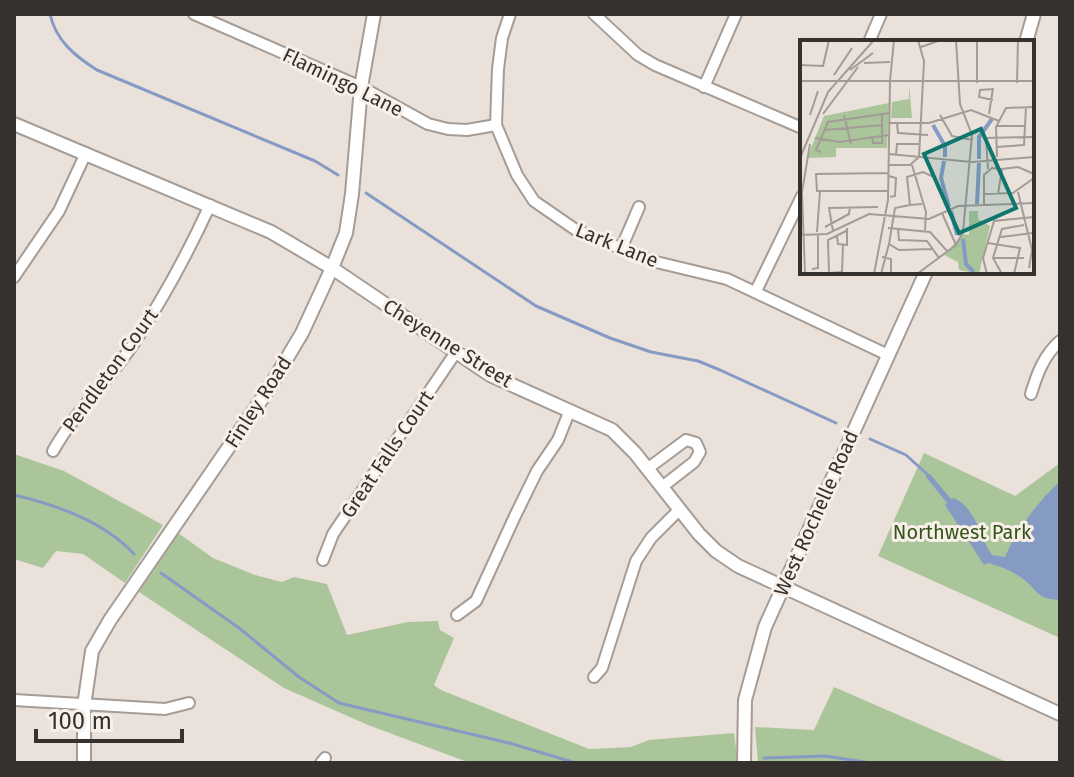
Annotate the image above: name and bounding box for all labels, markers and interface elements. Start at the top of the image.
inset map [800,40,1034,274]
street label: Flamingo Lane [279,42,407,122]
street label: Lark Lane [572,218,662,272]
street label: Cheyenne Street [379,294,518,393]
street label: Pendleton Court [57,303,163,436]
street label: Finley Road [220,352,296,452]
street label: Great Falls Court [336,385,439,522]
street label: West Rochelle Road [769,426,863,600]
park label: Northwest Park [893,520,1032,544]
scale bar [36,693,182,743]
text: 100 m [48,707,112,735]

